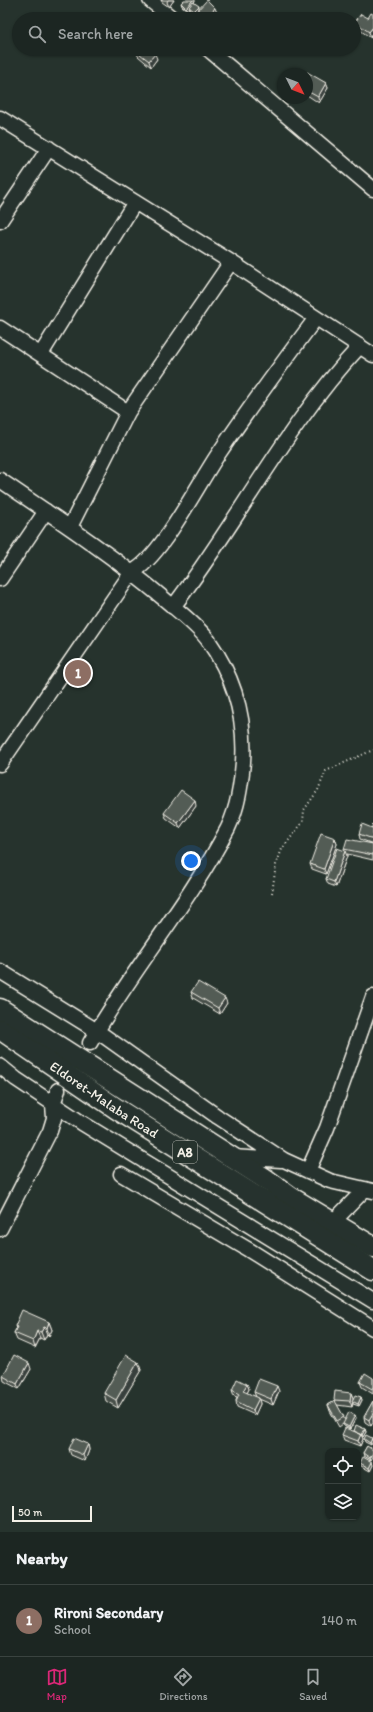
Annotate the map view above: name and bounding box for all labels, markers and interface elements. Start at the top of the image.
search box [12,12,361,56]
icon: search [26,23,48,45]
text: Search here [58,25,133,43]
north arrow [277,68,313,104]
pin: 1 [65,658,91,688]
your location [181,851,201,871]
street label: Eldoret-Malaba Road [47,1057,162,1142]
road number: A8 [173,1141,197,1163]
map controls [325,1448,361,1520]
button: locate [325,1448,361,1484]
button: layers [325,1484,361,1520]
scale bar [12,1504,92,1523]
text: 50 m [18,1506,42,1519]
text: Nearby [16,1548,68,1568]
text: Rironi Secondary [54,1604,163,1622]
text: 1 [26,1613,32,1628]
text: 140 m [321,1613,357,1628]
text: School [54,1622,91,1637]
tab: Map [46,1666,68,1703]
tab: Directions [159,1666,208,1703]
tab: Saved [299,1666,327,1703]

